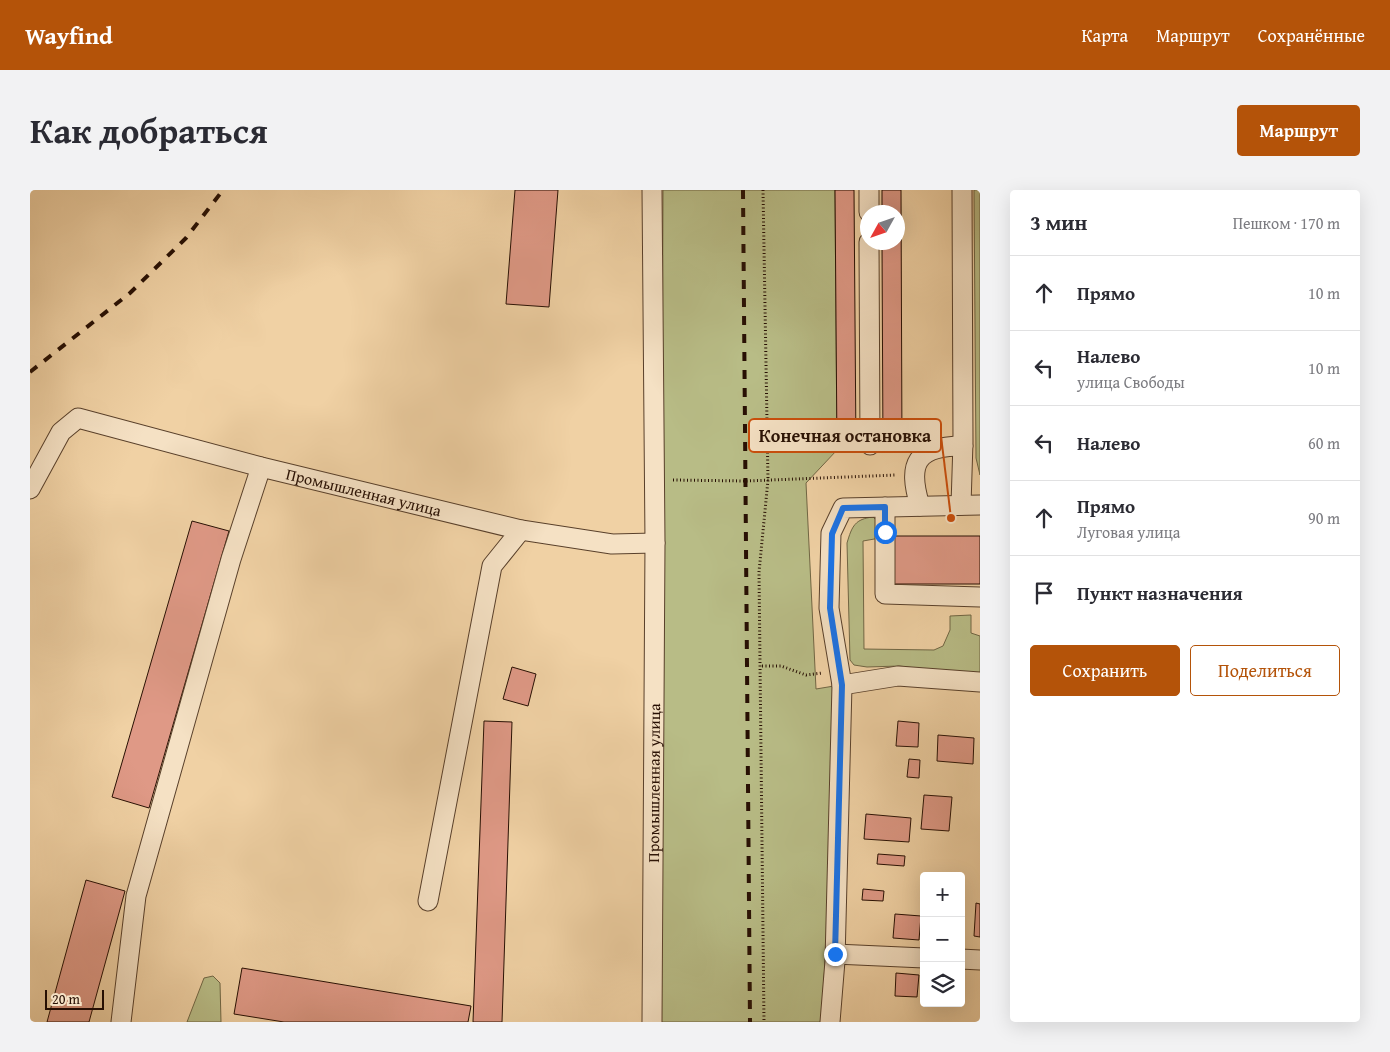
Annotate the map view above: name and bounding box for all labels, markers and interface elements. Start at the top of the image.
text: Wayfind [25,18,113,53]
text: Карта [1082,22,1128,49]
text: Маршрут [1156,22,1230,49]
text: Сохранённые [1258,22,1365,49]
text: Как добраться [30,105,268,156]
button: Маршрут [1237,105,1360,156]
north arrow [860,205,905,250]
text: 3 мин [1030,207,1087,238]
text: Пешком · 170 m [1233,211,1340,235]
icon: ahead [1030,279,1058,307]
text: Прямо [1077,279,1135,307]
text: 10 m [1308,281,1340,305]
text: Налево [1077,342,1140,370]
icon: left [1030,354,1058,382]
text: 10 m [1308,356,1340,380]
text: улица Свободы [1077,370,1185,394]
callout: Конечная остановка [749,419,941,452]
text: Конечная остановка [759,422,932,449]
icon: left [1030,429,1058,457]
text: Налево [1077,429,1140,457]
text: 60 m [1308,431,1340,455]
street label: Промышленная улица [283,461,444,522]
text: Прямо [1077,492,1135,520]
icon: ahead [1030,504,1058,532]
text: 90 m [1308,506,1340,530]
text: Луговая улица [1077,520,1180,544]
route start [874,521,897,544]
icon: arrive [1030,579,1058,607]
text: Пункт назначения [1077,579,1243,607]
button: Сохранить [1030,645,1180,696]
button: Поделиться [1190,645,1340,696]
street label: Промышленная улица [641,703,666,863]
map controls [920,872,965,1007]
button: + [920,872,965,917]
button: − [920,917,965,962]
route end [824,943,847,966]
button: layers [920,962,965,1007]
scale bar [45,987,104,1010]
text: 20 m [52,989,80,1009]

